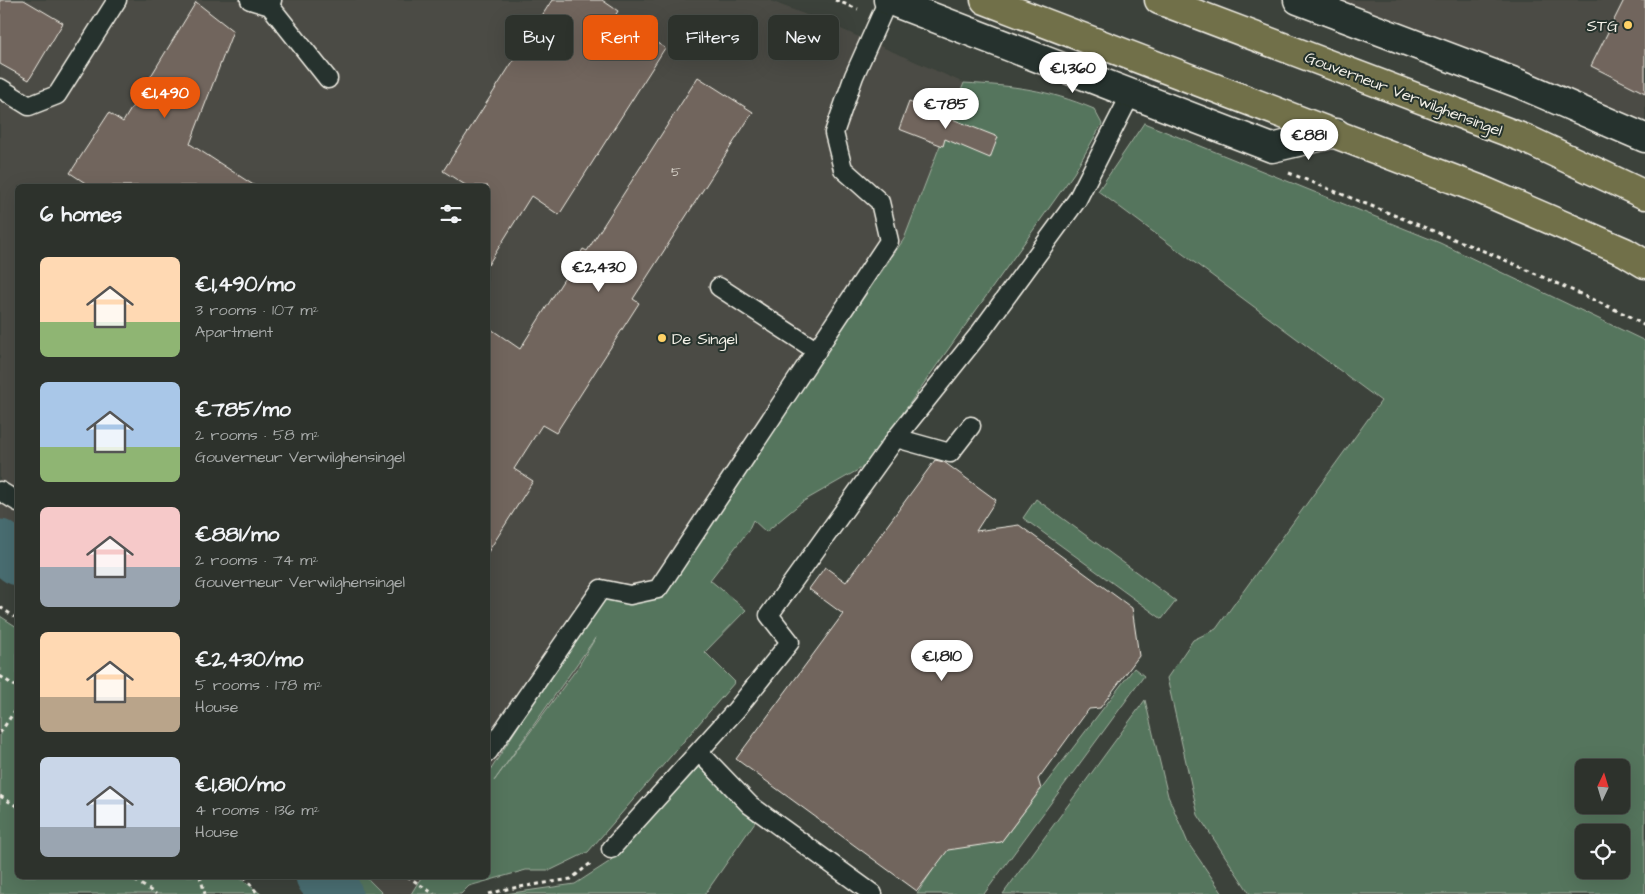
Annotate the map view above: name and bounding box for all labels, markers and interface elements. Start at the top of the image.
chip: Buy [505,15,573,60]
chip: Rent [583,15,658,60]
chip: Filters [668,15,758,60]
chip: New [768,15,839,60]
place label: STG [1587,15,1618,37]
marker: STG [1622,19,1634,31]
street label: Gouverneur Verwilghensingel [1301,46,1506,143]
pin: €1,360 [1032,52,1114,94]
text: €1,360 [1050,57,1096,79]
pin: €1,490 [124,76,206,119]
text: €1,490 [141,82,189,104]
pin: €785 [916,88,976,130]
text: €785 [924,93,968,115]
pin: €881 [1279,119,1339,161]
text: €881 [1291,124,1327,146]
house number: 5 [671,162,681,182]
text: 6 homes [40,200,122,229]
icon: filters [437,200,465,228]
pin: €2,430 [558,250,640,293]
text: €2,430 [572,256,626,278]
text: €1,490/mo [195,270,295,299]
icon: home [80,277,140,337]
text: 3 rooms · 107 m² [195,299,319,321]
text: Apartment [195,321,273,343]
place label: De Singel [672,328,738,351]
marker: De Singel [656,332,668,344]
text: €785/mo [195,395,291,424]
icon: home [80,402,140,462]
text: 2 rooms · 58 m² [195,424,320,446]
text: Gouverneur Verwilghensingel [195,446,405,468]
text: €881/mo [195,520,279,549]
icon: home [80,527,140,587]
text: 2 rooms · 74 m² [195,549,319,571]
text: Gouverneur Verwilghensingel [195,571,405,593]
pin: €1,810 [901,640,983,682]
text: €2,430/mo [195,645,303,674]
text: €1,810 [922,645,962,667]
icon: home [80,652,140,712]
text: 5 rooms · 178 m² [195,674,322,696]
text: House [195,696,239,718]
north arrow [1575,759,1630,814]
map controls [1575,759,1630,879]
text: €1,810/mo [195,770,285,799]
icon: home [80,777,140,837]
text: 4 rooms · 136 m² [195,799,320,821]
text: House [195,821,239,843]
button: locate [1575,824,1630,879]

